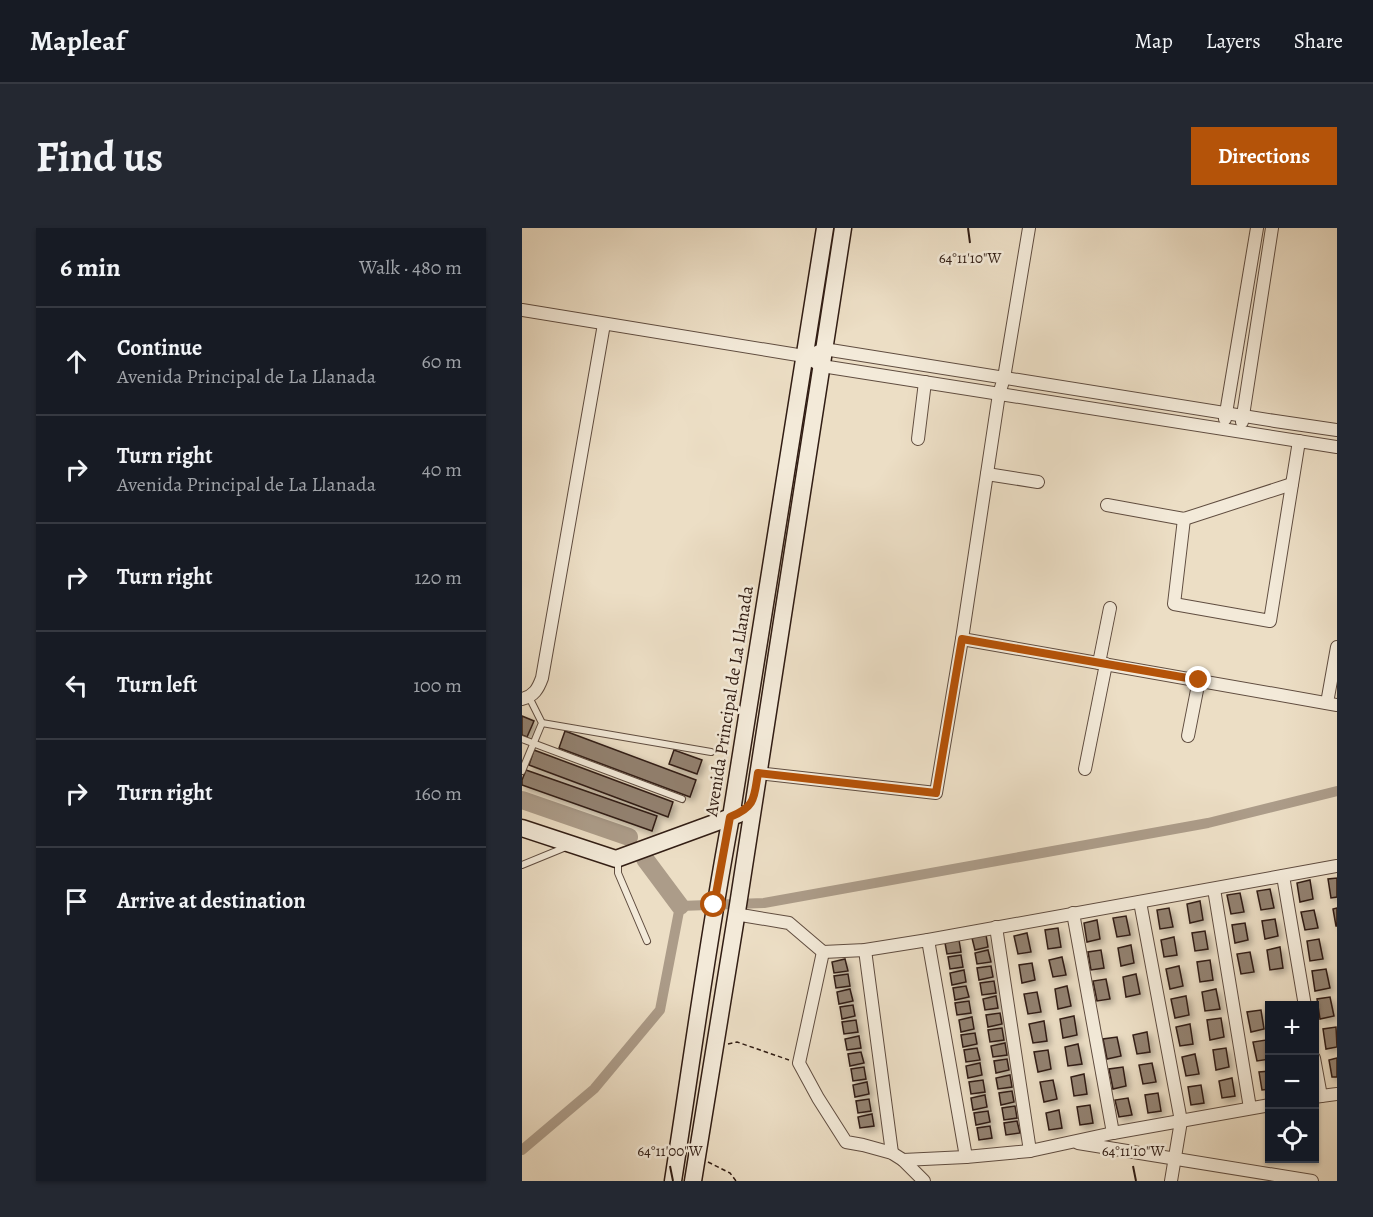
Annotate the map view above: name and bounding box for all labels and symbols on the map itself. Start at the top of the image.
text: 64°11'10"W [939,248,1001,268]
street label: Avenida Principal de La Llanada [699,583,759,819]
route end [1185,666,1211,692]
route start [700,891,726,917]
text: 64°11'00"W [637,1141,703,1161]
text: 64°11'10"W [1102,1141,1164,1161]

